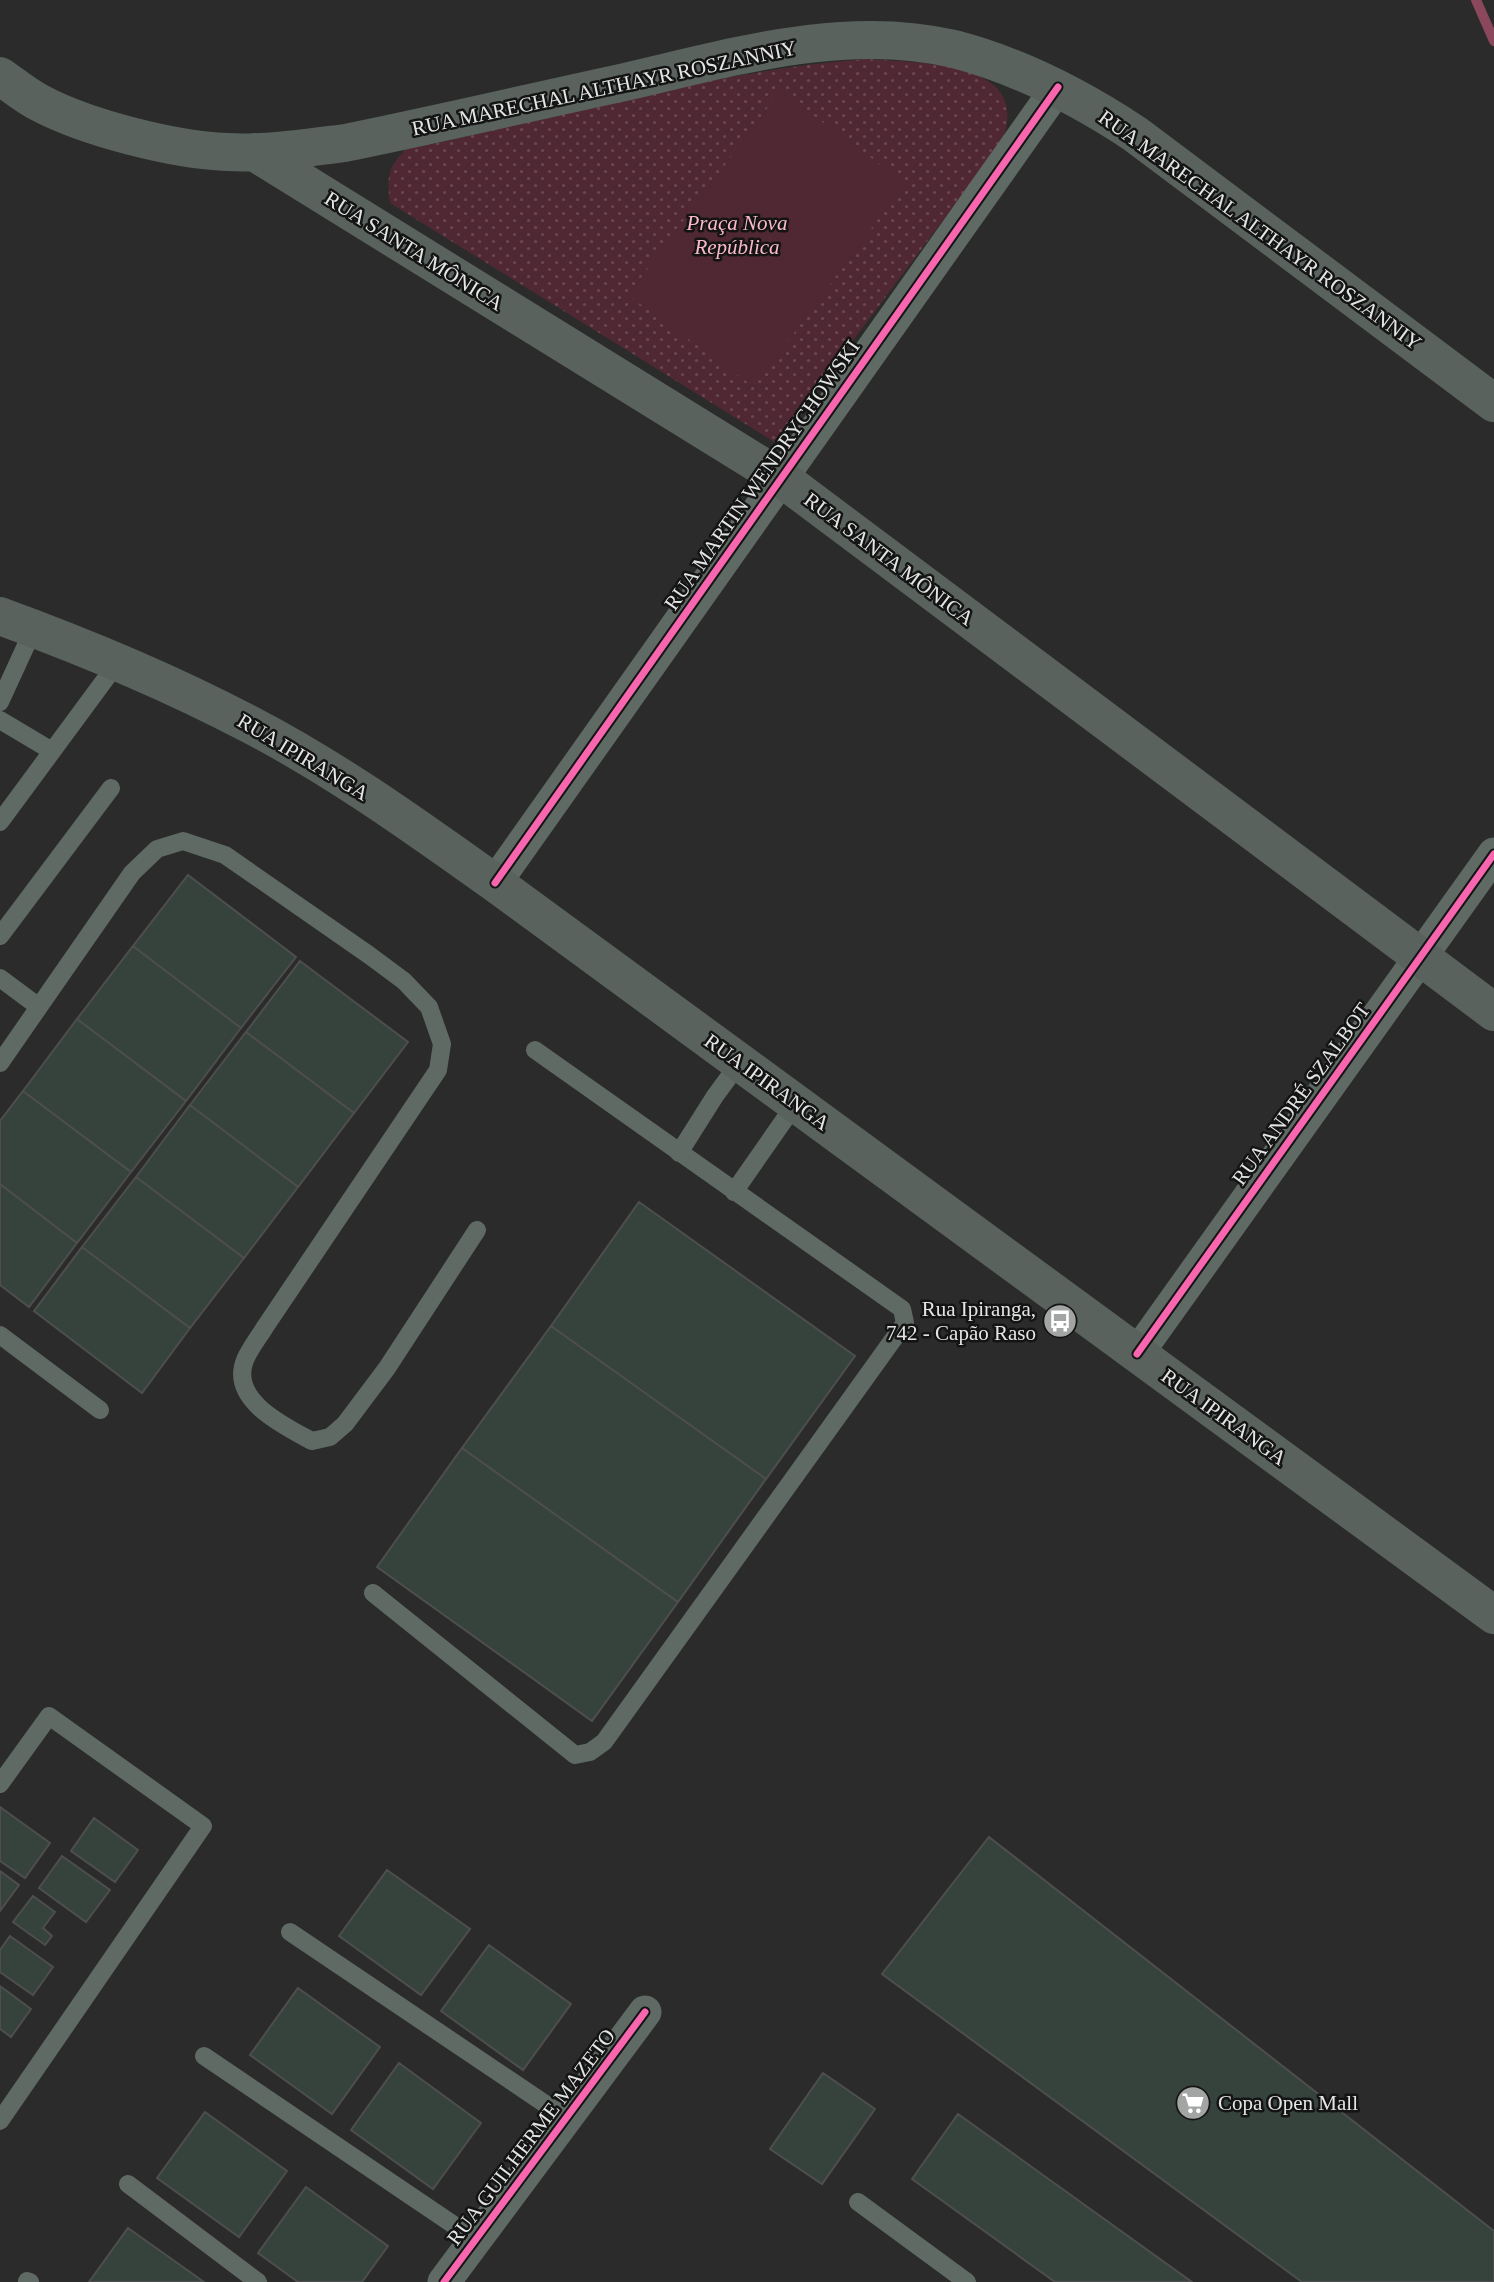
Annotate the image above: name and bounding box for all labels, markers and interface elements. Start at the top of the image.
street label: RUA MARECHAL ALTHAYR ROSZANNIY [409,35,799,141]
street label: RUA MARECHAL ALTHAYR ROSZANNIY [1094,105,1426,355]
street label: RUA SANTA MÔNICA [320,186,508,316]
park label: Praça Nova República [686,211,787,259]
street label: RUA MARTIN WENDRYCHOWSKI [659,335,865,615]
street label: RUA SANTA MÔNICA [800,487,979,631]
street label: RUA IPIRANGA [233,708,374,806]
street label: RUA ANDRÉ SZALBOT [1227,998,1375,1190]
street label: RUA IPIRANGA [700,1029,835,1136]
place label: Rua Ipiranga, 742 - Capão Raso [886,1297,1036,1345]
bus stop icon: Rua Ipiranga, 742 - Capão Raso [1041,1302,1079,1340]
street label: RUA IPIRANGA [1157,1364,1292,1471]
street label: RUA GUILHERME MAZETO [442,2024,620,2250]
supermarket icon: Copa Open Mall [1174,2084,1212,2122]
place label: Copa Open Mall [1218,2091,1358,2115]

